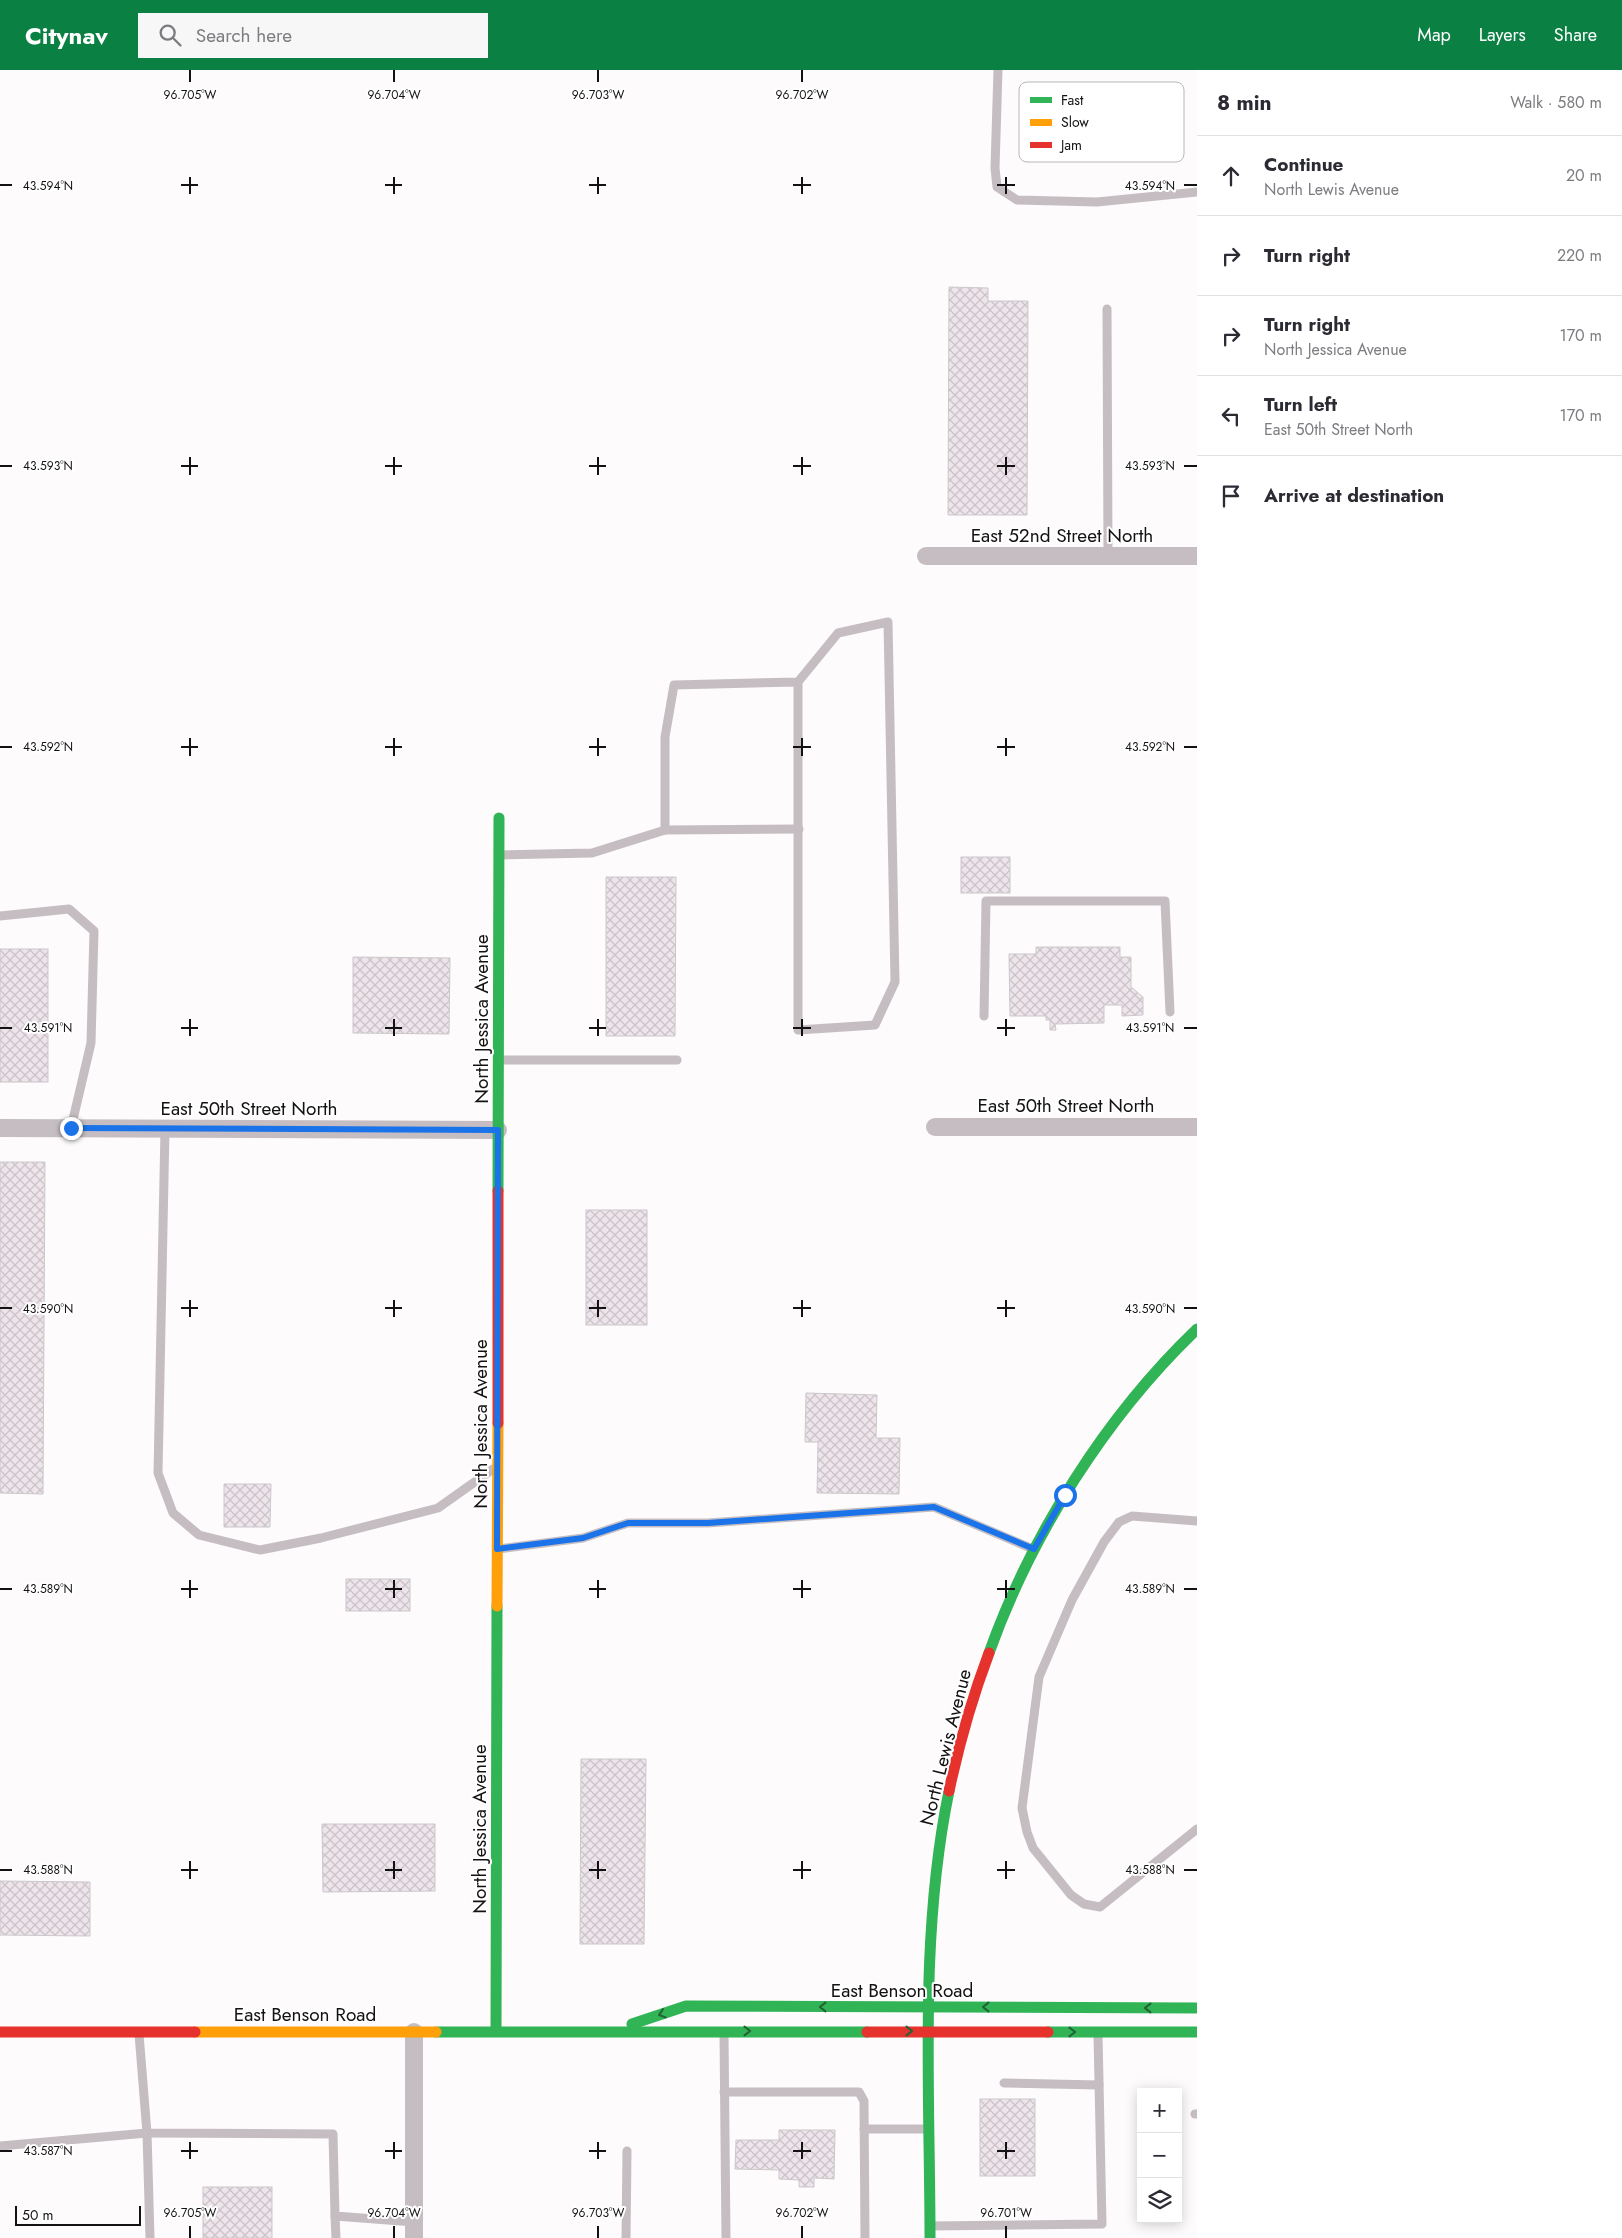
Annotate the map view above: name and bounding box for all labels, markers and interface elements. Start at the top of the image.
search box [138,13,488,58]
text: Citynav [25,18,108,53]
icon: search [156,21,184,49]
text: Search here [196,22,292,49]
text: Map [1417,22,1451,48]
text: Layers [1479,22,1526,48]
text: Share [1554,22,1597,48]
legend [1019,82,1184,162]
text: 96.705°W [164,86,217,104]
text: 96.704°W [367,86,421,104]
text: 96.703°W [572,86,624,104]
text: 96.702°W [776,86,829,104]
text: 8 min [1217,88,1272,118]
text: Fast [1061,90,1084,110]
text: Walk · 580 m [1510,91,1602,114]
text: Slow [1061,112,1089,132]
text: Jam [1059,135,1082,155]
text: Continue [1264,151,1343,178]
icon: ahead [1217,162,1245,190]
text: 20 m [1566,164,1602,187]
text: 43.594°N [23,177,73,195]
text: 43.594°N [1125,177,1175,195]
text: North Lewis Avenue [1264,178,1399,201]
icon: right [1217,242,1245,270]
text: Turn right [1264,242,1350,269]
text: 220 m [1557,244,1602,267]
text: Turn right [1264,311,1350,338]
icon: right [1217,322,1245,350]
text: 170 m [1560,324,1602,347]
text: North Jessica Avenue [1264,338,1407,361]
text: Turn left [1264,391,1337,418]
icon: left [1217,402,1245,430]
text: 170 m [1560,404,1602,427]
text: East 50th Street North [1264,418,1413,441]
text: 43.593°N [23,457,73,475]
text: 43.593°N [1125,457,1175,475]
icon: arrive [1217,482,1245,510]
text: Arrive at destination [1264,482,1444,509]
street label: East 52nd Street North [971,522,1153,549]
text: 43.592°N [23,738,73,756]
text: 43.592°N [1125,738,1175,756]
street label: North Jessica Avenue [468,934,495,1104]
text: 43.591°N [24,1019,72,1037]
text: 43.591°N [1126,1019,1174,1037]
street label: East 50th Street North [977,1092,1155,1119]
street label: East 50th Street North [160,1095,338,1122]
route end [60,1117,83,1140]
text: 43.590°N [23,1300,73,1318]
text: 43.590°N [1125,1300,1175,1318]
street label: North Jessica Avenue [467,1339,494,1509]
route start [1054,1484,1077,1507]
text: 43.589°N [23,1580,73,1598]
text: 43.589°N [1125,1580,1175,1598]
street label: North Lewis Avenue [913,1666,978,1828]
street label: North Jessica Avenue [466,1744,493,1914]
text: 43.588°N [23,1861,73,1879]
text: 43.588°N [1125,1861,1175,1879]
street label: East Benson Road [831,1977,973,2004]
street label: East Benson Road [234,2001,376,2028]
one-way arrow [819,2002,827,2012]
one-way arrow [982,2002,990,2012]
one-way arrow [1144,2003,1152,2013]
one-way arrow [658,2009,667,2019]
one-way arrow [743,2026,751,2036]
one-way arrow [906,2026,913,2036]
one-way arrow [1068,2026,1076,2037]
map controls [1137,2088,1182,2223]
button: + [1137,2088,1182,2133]
button: − [1137,2133,1182,2178]
text: 43.587°N [23,2142,73,2160]
button: layers [1137,2178,1182,2223]
scale bar [15,2203,141,2226]
text: 96.705°W [164,2204,217,2222]
text: 96.704°W [367,2204,421,2222]
text: 96.703°W [572,2204,624,2222]
text: 96.702°W [776,2204,829,2222]
text: 96.701°W [980,2204,1032,2222]
text: 50 m [22,2205,53,2225]

